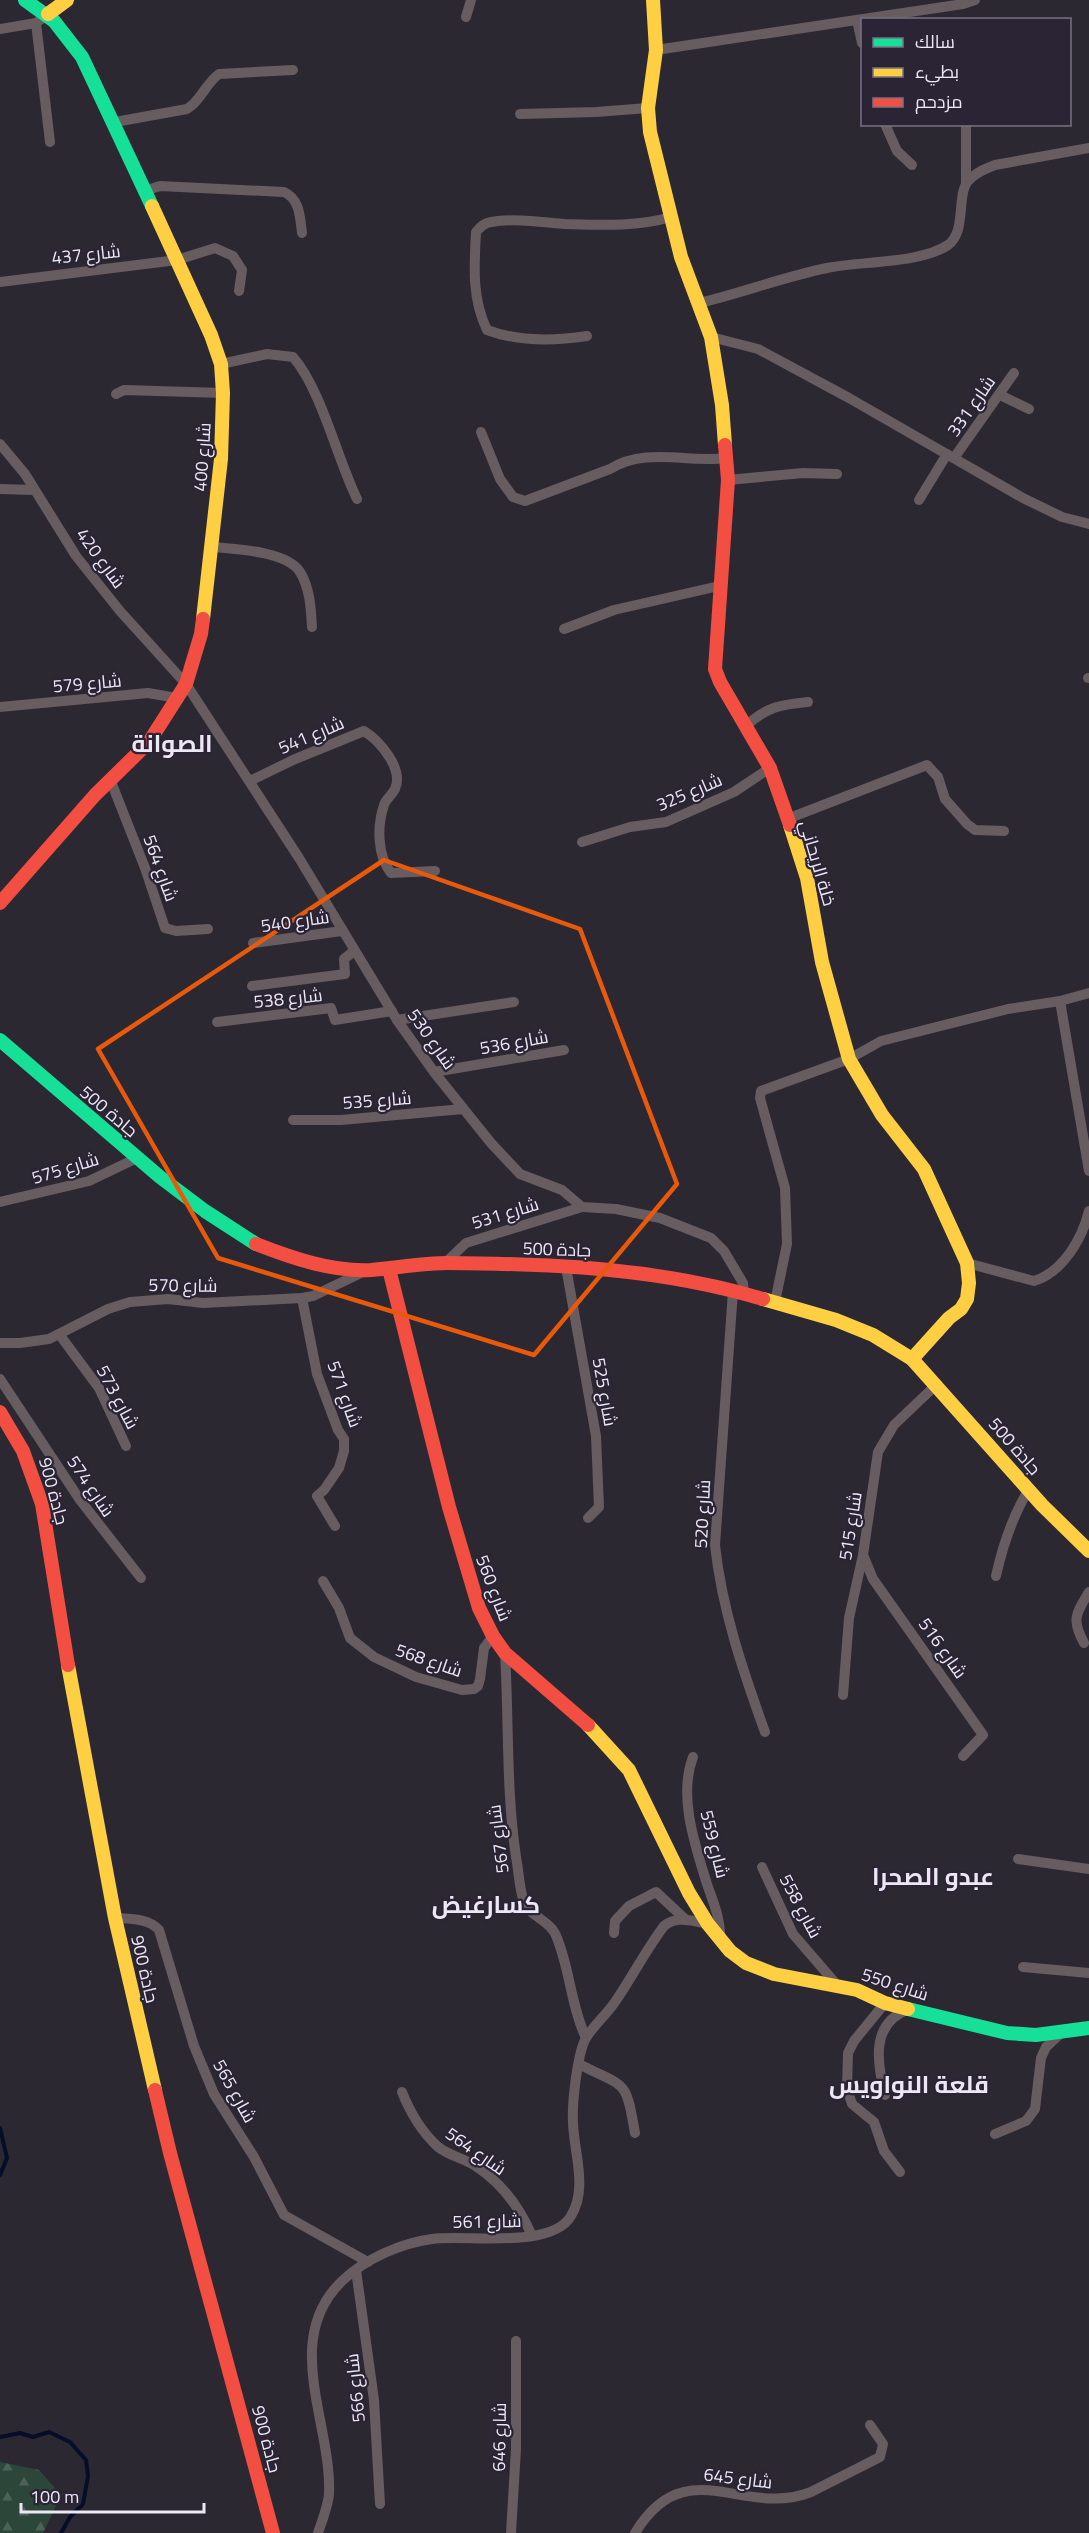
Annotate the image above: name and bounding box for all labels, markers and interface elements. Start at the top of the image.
legend [861,18,1071,126]
text: سالك [915,28,955,55]
text: بطيء [915,58,959,86]
text: مزدحم [915,88,963,115]
street label: شارع 437 [50,237,122,271]
street label: شارع 331 [940,370,1002,442]
street label: شارع 400 [186,422,218,492]
street label: شارع 420 [70,522,132,594]
street label: شارع 579 [51,667,123,699]
street label: شارع 541 [274,709,348,761]
district label: الصوانة [132,725,213,761]
street label: شارع 325 [652,766,726,818]
street label: خلة الريحاني [792,817,843,909]
street label: شارع 564 [137,831,185,905]
street label: شارع 540 [259,903,331,939]
street label: شارع 538 [252,981,324,1015]
street label: شارع 530 [401,1003,463,1075]
street label: شارع 536 [478,1023,550,1061]
street label: جادة 500 [74,1079,144,1143]
street label: شارع 535 [342,1084,412,1116]
street label: شارع 575 [28,1145,102,1191]
street label: شارع 531 [468,1190,542,1236]
street label: جادة 500 [522,1234,592,1264]
street label: شارع 570 [148,1271,218,1299]
street label: شارع 525 [586,1356,624,1428]
street label: شارع 571 [321,1357,369,1431]
street label: شارع 573 [90,1360,146,1434]
street label: جادة 500 [982,1411,1048,1481]
street label: شارع 574 [60,1450,122,1522]
street label: جادة 900 [32,1454,76,1528]
street label: شارع 520 [687,1479,717,1549]
street label: شارع 515 [831,1490,869,1562]
street label: شارع 560 [469,1551,519,1625]
street label: شارع 516 [912,1612,974,1684]
street label: شارع 568 [392,1636,466,1684]
street label: شارع 567 [480,1803,516,1875]
street label: شارع 559 [694,1807,736,1881]
district label: عبدو الصحرا [872,1858,994,1894]
street label: شارع 558 [773,1869,829,1943]
district label: كسارغيض [432,1886,540,1922]
street label: جادة 900 [124,1932,166,2006]
street label: شارع 550 [858,1960,932,2008]
street label: شارع 565 [206,2054,264,2128]
district label: قلعة النواويس [829,2066,989,2102]
street label: شارع 564 [440,2120,512,2182]
street label: شارع 561 [452,2207,522,2235]
street label: شارع 566 [338,2352,372,2424]
street label: جادة 900 [245,2402,289,2476]
street label: شارع 646 [485,2402,513,2472]
street label: شارع 645 [702,2460,774,2496]
scale bar [21,2476,204,2514]
text: 100 m [30,2483,79,2510]

